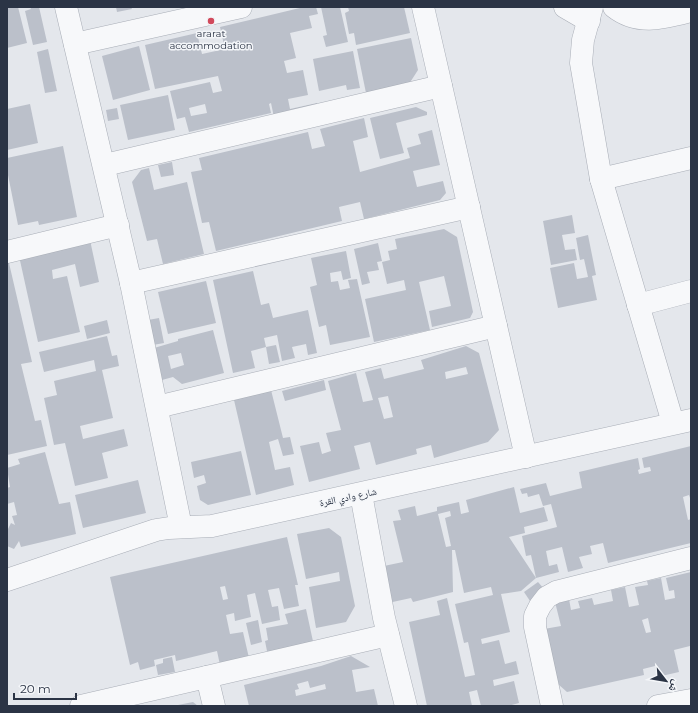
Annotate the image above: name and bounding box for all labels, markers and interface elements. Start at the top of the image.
marker: ararat accommodation [206,16,216,26]
place label: ararat accommodation [169,27,253,52]
street label: شارع وادي القرة [318,485,379,511]
north arrow [646,661,686,701]
scale bar [14,675,76,701]
text: ش [665,677,684,695]
text: 20 m [20,681,51,696]

